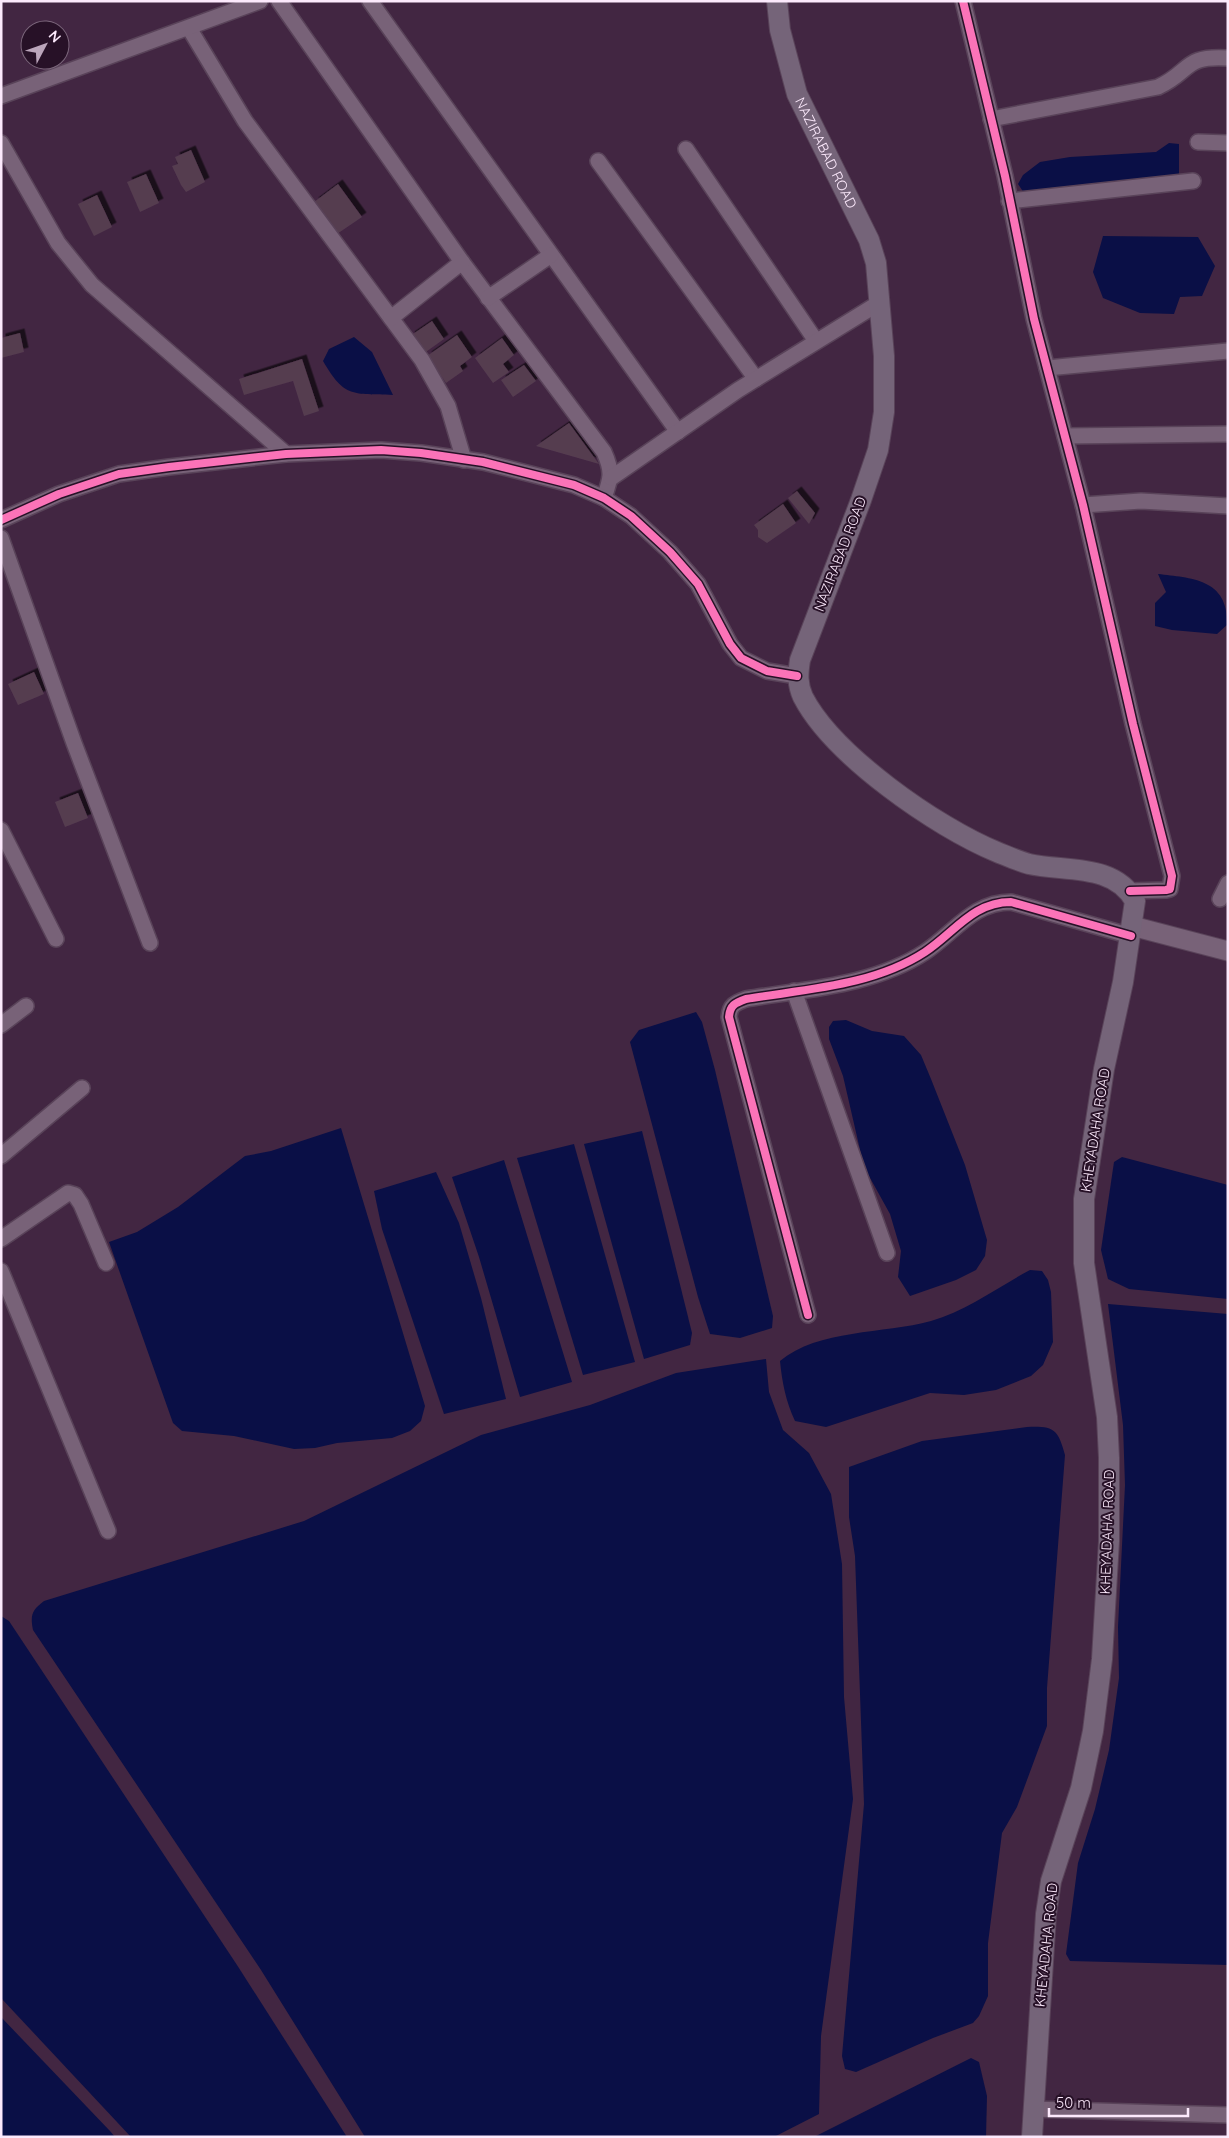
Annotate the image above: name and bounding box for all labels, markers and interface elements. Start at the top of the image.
north arrow [20,20,70,70]
text: N [45,27,65,46]
street label: NAZIRABAD ROAD [791,94,861,211]
street label: NAZIRABAD ROAD [810,494,870,614]
street label: KHEYADAHA ROAD [1076,1067,1114,1193]
street label: KHEYADAHA ROAD [1096,1469,1118,1595]
street label: KHEYADAHA ROAD [1031,1882,1061,2008]
scale bar [1049,2086,1188,2118]
text: 50 m [1056,2093,1091,2112]

